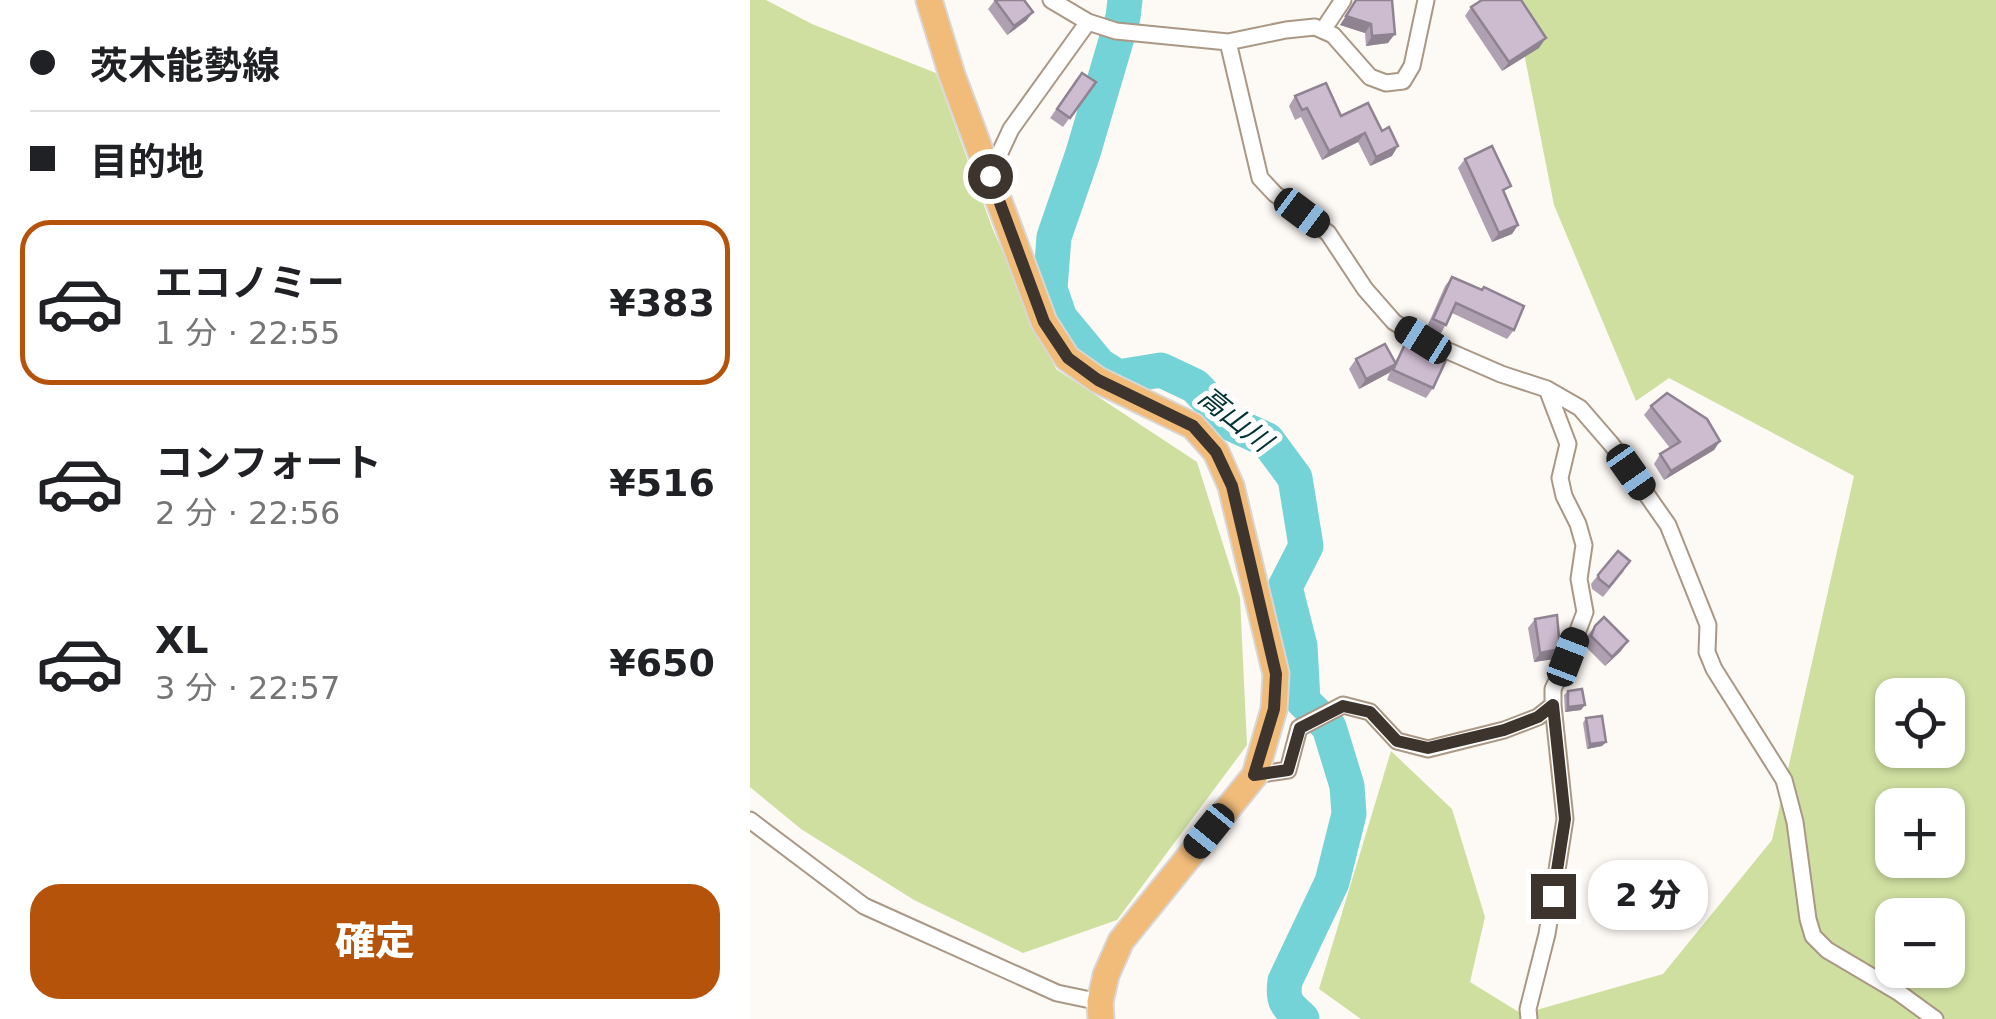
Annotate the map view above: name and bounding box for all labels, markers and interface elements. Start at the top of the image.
text: 茨木能勢線 [90,44,280,88]
text: 目的地 [90,140,204,184]
route start [968,154,1013,199]
car [1269,183,1335,243]
icon: car [35,258,125,348]
text: エコノミー [155,261,345,305]
text: ¥383 [609,281,715,325]
car [1390,311,1456,369]
text: 1 分 · 22:55 [155,314,340,352]
water label: 高山川 [1192,380,1280,460]
icon: car [35,438,125,528]
car [1602,439,1660,505]
text: コンフォート [155,441,382,485]
text: ¥516 [609,461,715,505]
text: 2 分 · 22:56 [155,494,340,532]
icon: car [35,618,125,708]
text: XL [155,618,209,662]
car [1543,624,1593,690]
text: ¥650 [609,641,715,685]
text: 3 分 · 22:57 [155,669,340,707]
map controls [1875,678,1965,988]
button: locate [1875,678,1965,768]
button: + [1875,788,1965,878]
car [1178,798,1240,864]
callout: 2 分 [1588,861,1708,931]
route end [1531,874,1576,919]
text: 2 分 [1615,876,1681,914]
button: 確定 [30,884,720,999]
button: − [1875,898,1965,988]

